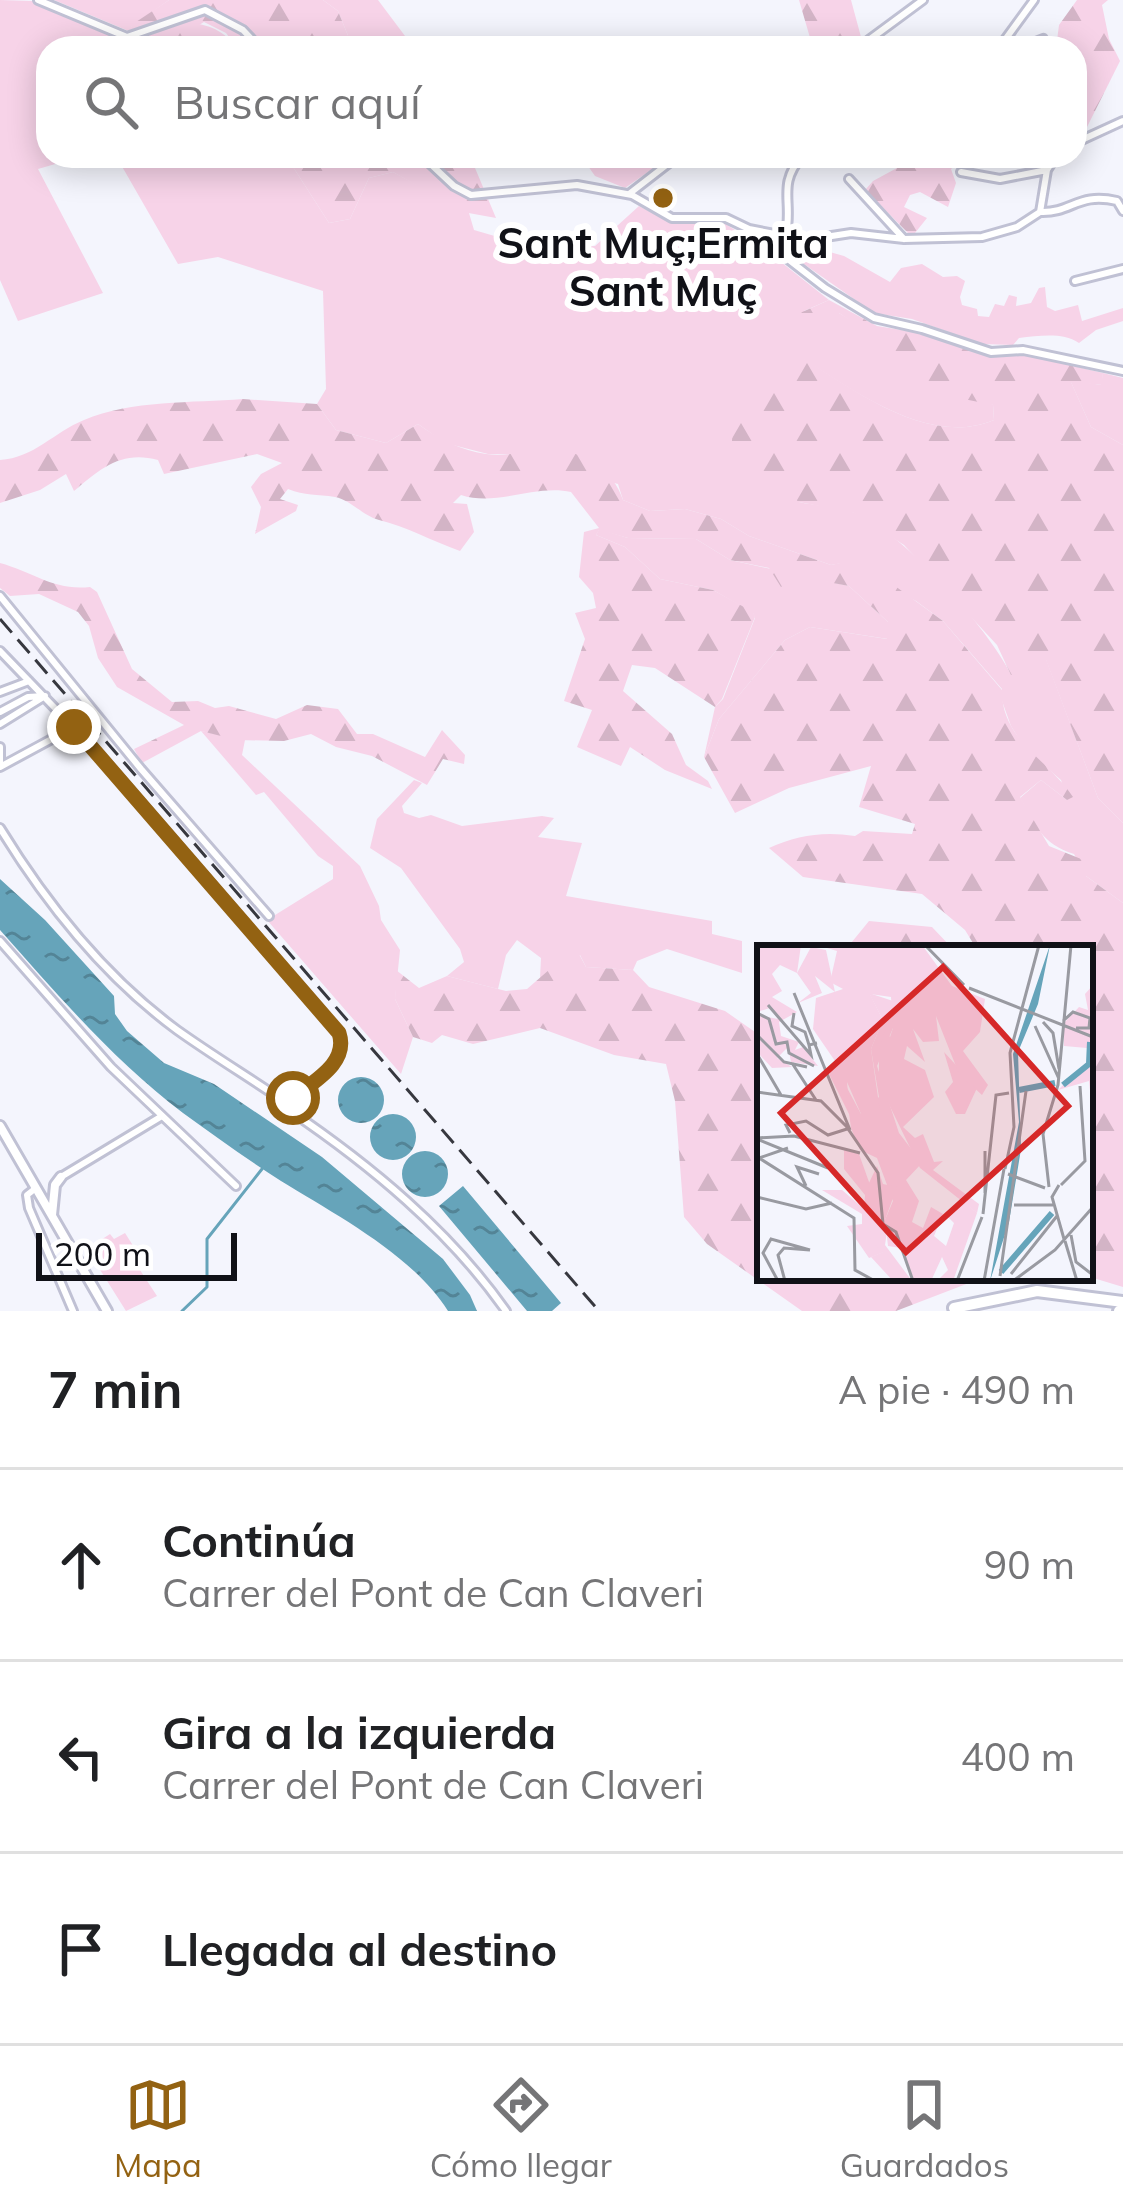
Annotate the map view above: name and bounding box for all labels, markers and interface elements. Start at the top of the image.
search box [36,36,1087,168]
icon: search [78,69,144,135]
text: Buscar aquí [174,74,421,130]
marker: Sant Muç;Ermita Sant Muç [650,185,676,211]
place label: Sant Muç;Ermita Sant Muç [497,216,829,317]
route end [47,700,101,754]
inset map [757,945,1093,1281]
route start [266,1071,320,1125]
scale bar [36,1227,237,1280]
text: 200 m [54,1233,151,1274]
text: 7 min [48,1357,183,1421]
text: A pie · 490 m [838,1365,1075,1414]
text: Continúa [162,1512,356,1568]
icon: ahead [48,1532,114,1598]
text: 90 m [984,1540,1075,1589]
text: Carrer del Pont de Can Claveri [162,1568,704,1617]
text: Gira a la izquierda [162,1704,556,1760]
icon: left [48,1724,114,1790]
text: 400 m [960,1732,1075,1781]
text: Carrer del Pont de Can Claveri [162,1760,704,1809]
icon: arrive [48,1916,114,1982]
text: Llegada al destino [162,1921,557,1977]
tab: Mapa [114,2072,202,2185]
tab: Cómo llegar [430,2072,612,2185]
tab: Guardados [840,2072,1009,2185]

